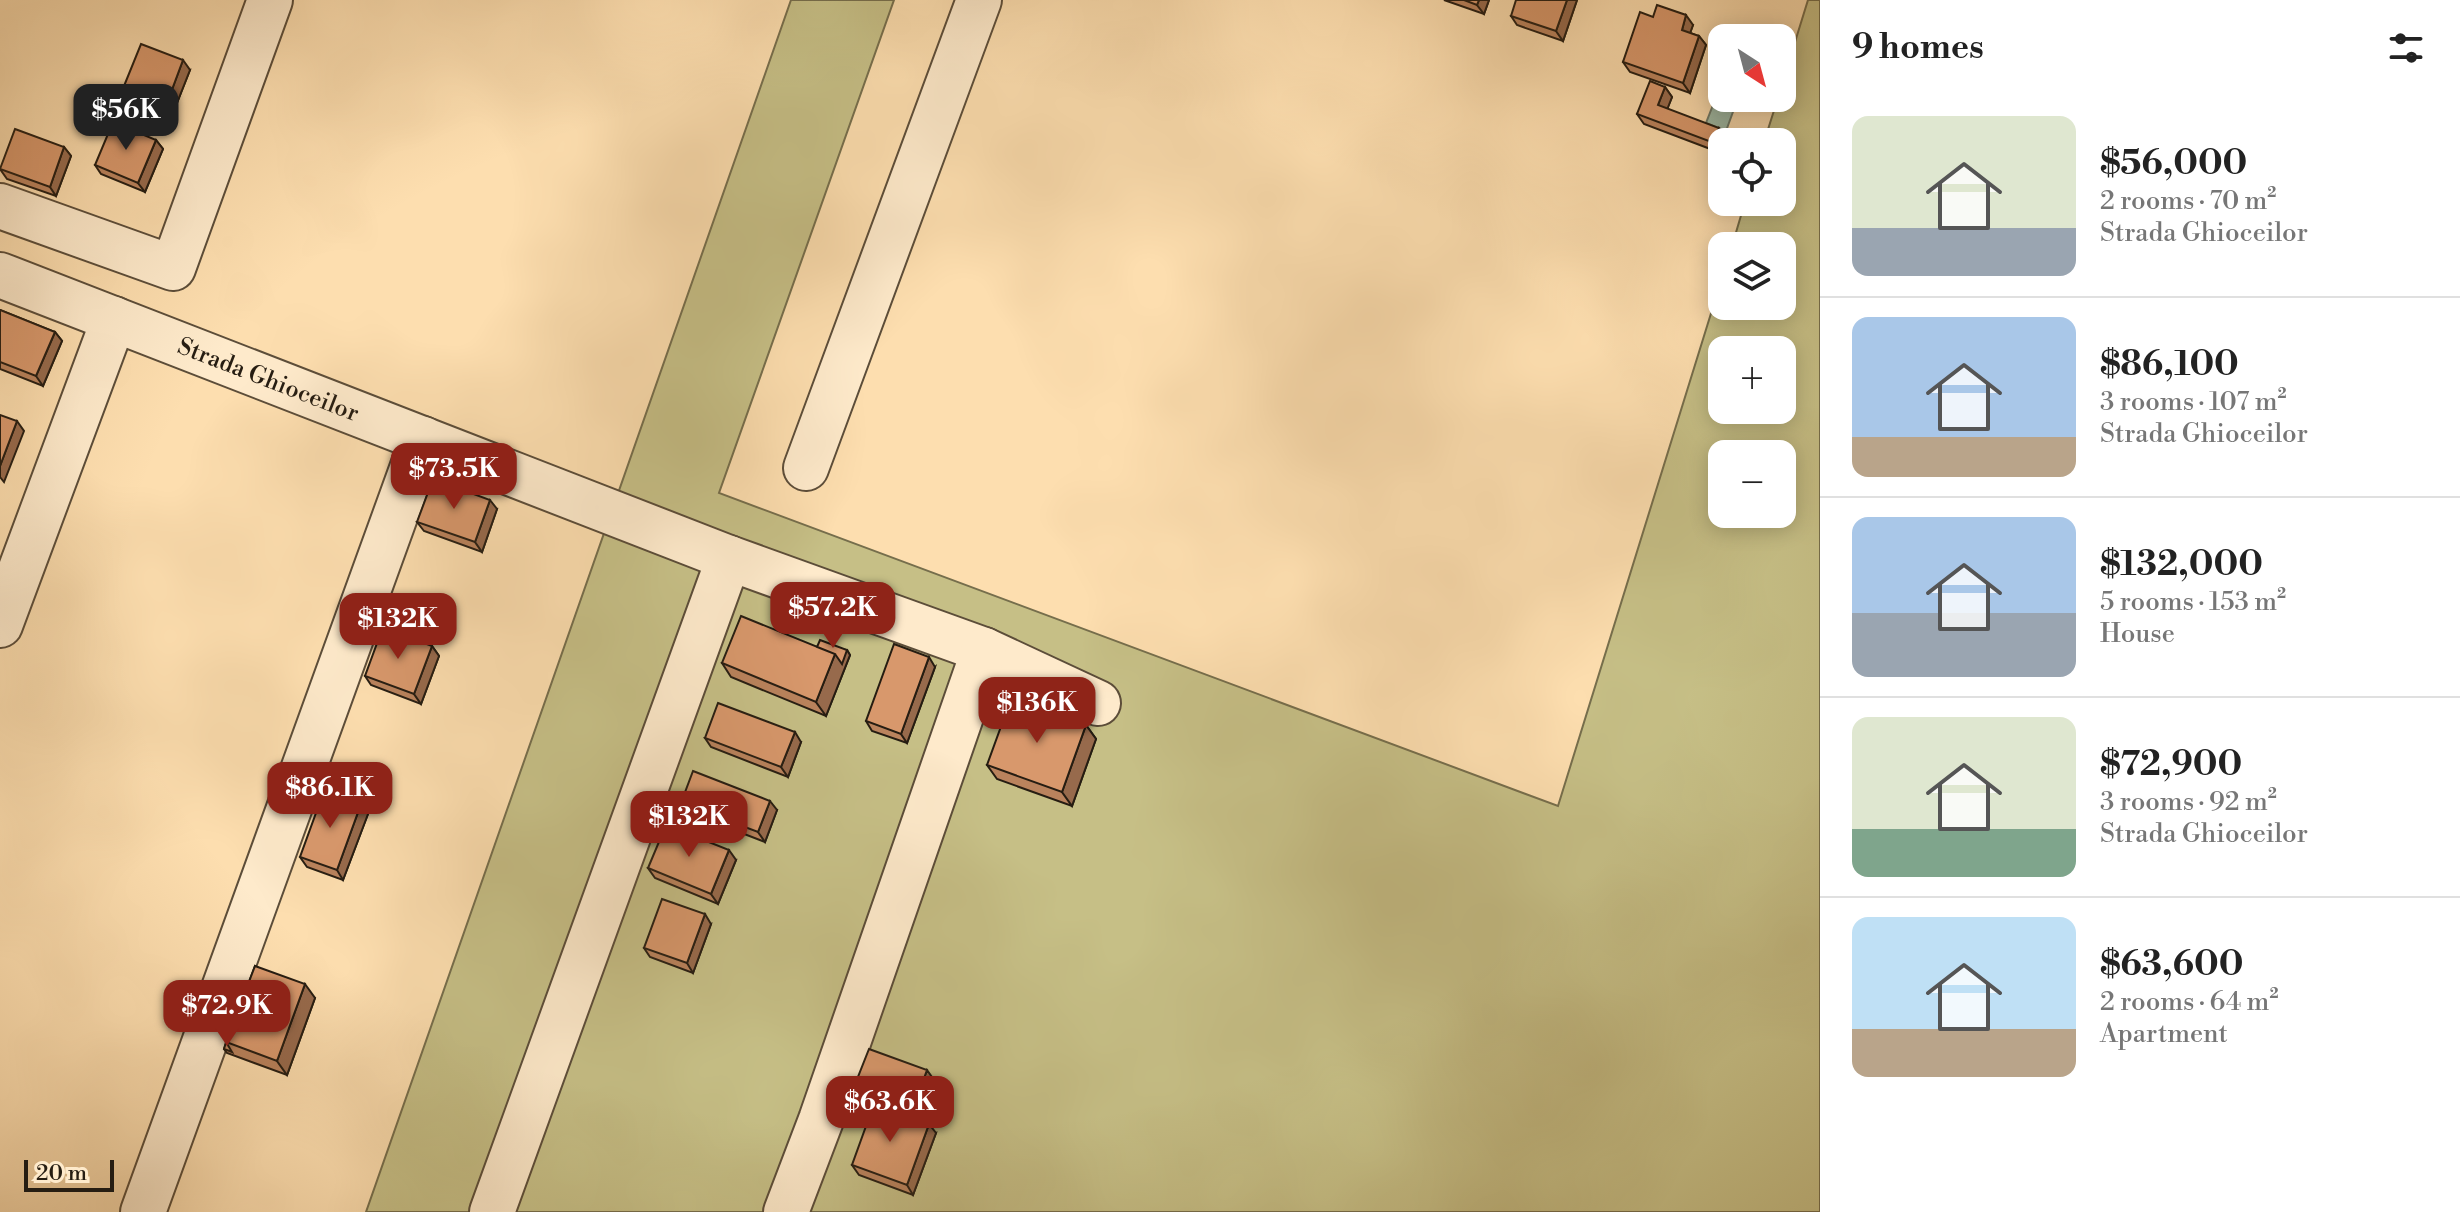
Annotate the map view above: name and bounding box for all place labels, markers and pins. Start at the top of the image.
pin: $56K [79,84,173,152]
pin: $73.5K [389,443,519,511]
pin: $57.2K [768,582,898,650]
pin: $132K [342,593,454,661]
pin: $136K [981,677,1093,745]
pin: $86.1K [265,762,395,830]
pin: $132K [633,791,745,859]
pin: $72.9K [162,980,292,1048]
pin: $63.6K [825,1076,955,1144]

